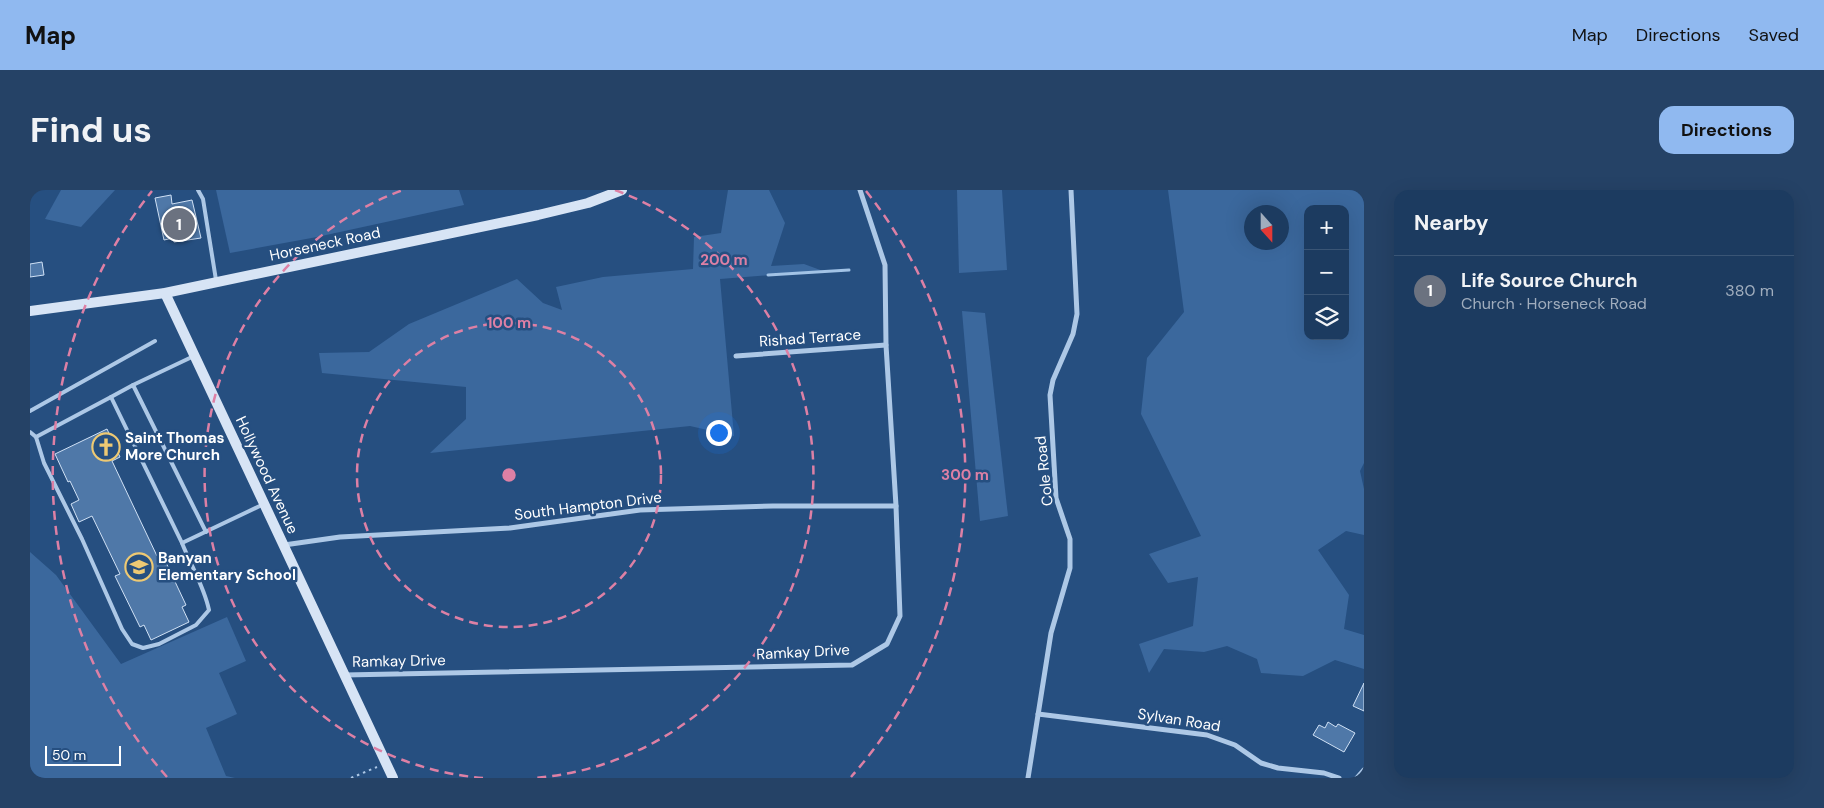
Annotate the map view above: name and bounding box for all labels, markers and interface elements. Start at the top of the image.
text: Map [25,20,76,51]
text: Map [1572,23,1608,47]
text: Directions [1636,23,1721,47]
text: Saved [1749,23,1799,47]
button: Directions [1659,106,1794,154]
text: Find us [30,107,152,153]
pin: 1 [163,205,195,243]
north arrow [1244,205,1289,250]
map controls [1304,205,1349,340]
button: + [1304,205,1349,250]
text: Nearby [1414,209,1488,237]
street label: Horseneck Road [268,222,382,266]
text: 200 m [700,250,748,270]
button: − [1304,250,1349,295]
text: Life Source Church [1461,268,1638,293]
text: 1 [1427,280,1433,301]
text: 380 m [1725,280,1774,301]
text: Church · Horseneck Road [1461,293,1647,314]
button: layers [1304,295,1349,340]
text: 100 m [487,313,531,333]
street label: Rishad Terrace [758,324,862,352]
street label: Hollywood Avenue [231,413,303,537]
your location [706,420,732,446]
place label: Saint Thomas More Church [125,428,225,465]
church icon: Saint Thomas More Church [91,432,121,462]
street label: Cole Road [1030,435,1058,507]
text: 300 m [941,465,989,485]
centre of rings [500,466,518,484]
street label: South Hampton Drive [513,487,663,525]
place label: Banyan Elementary School [158,548,296,585]
school or university icon: Banyan Elementary School [124,552,154,582]
street label: Ramkay Drive [756,640,850,664]
street label: Ramkay Drive [352,650,446,672]
street label: Sylvan Road [1136,704,1222,736]
scale bar [45,743,121,766]
text: 50 m [52,746,86,764]

